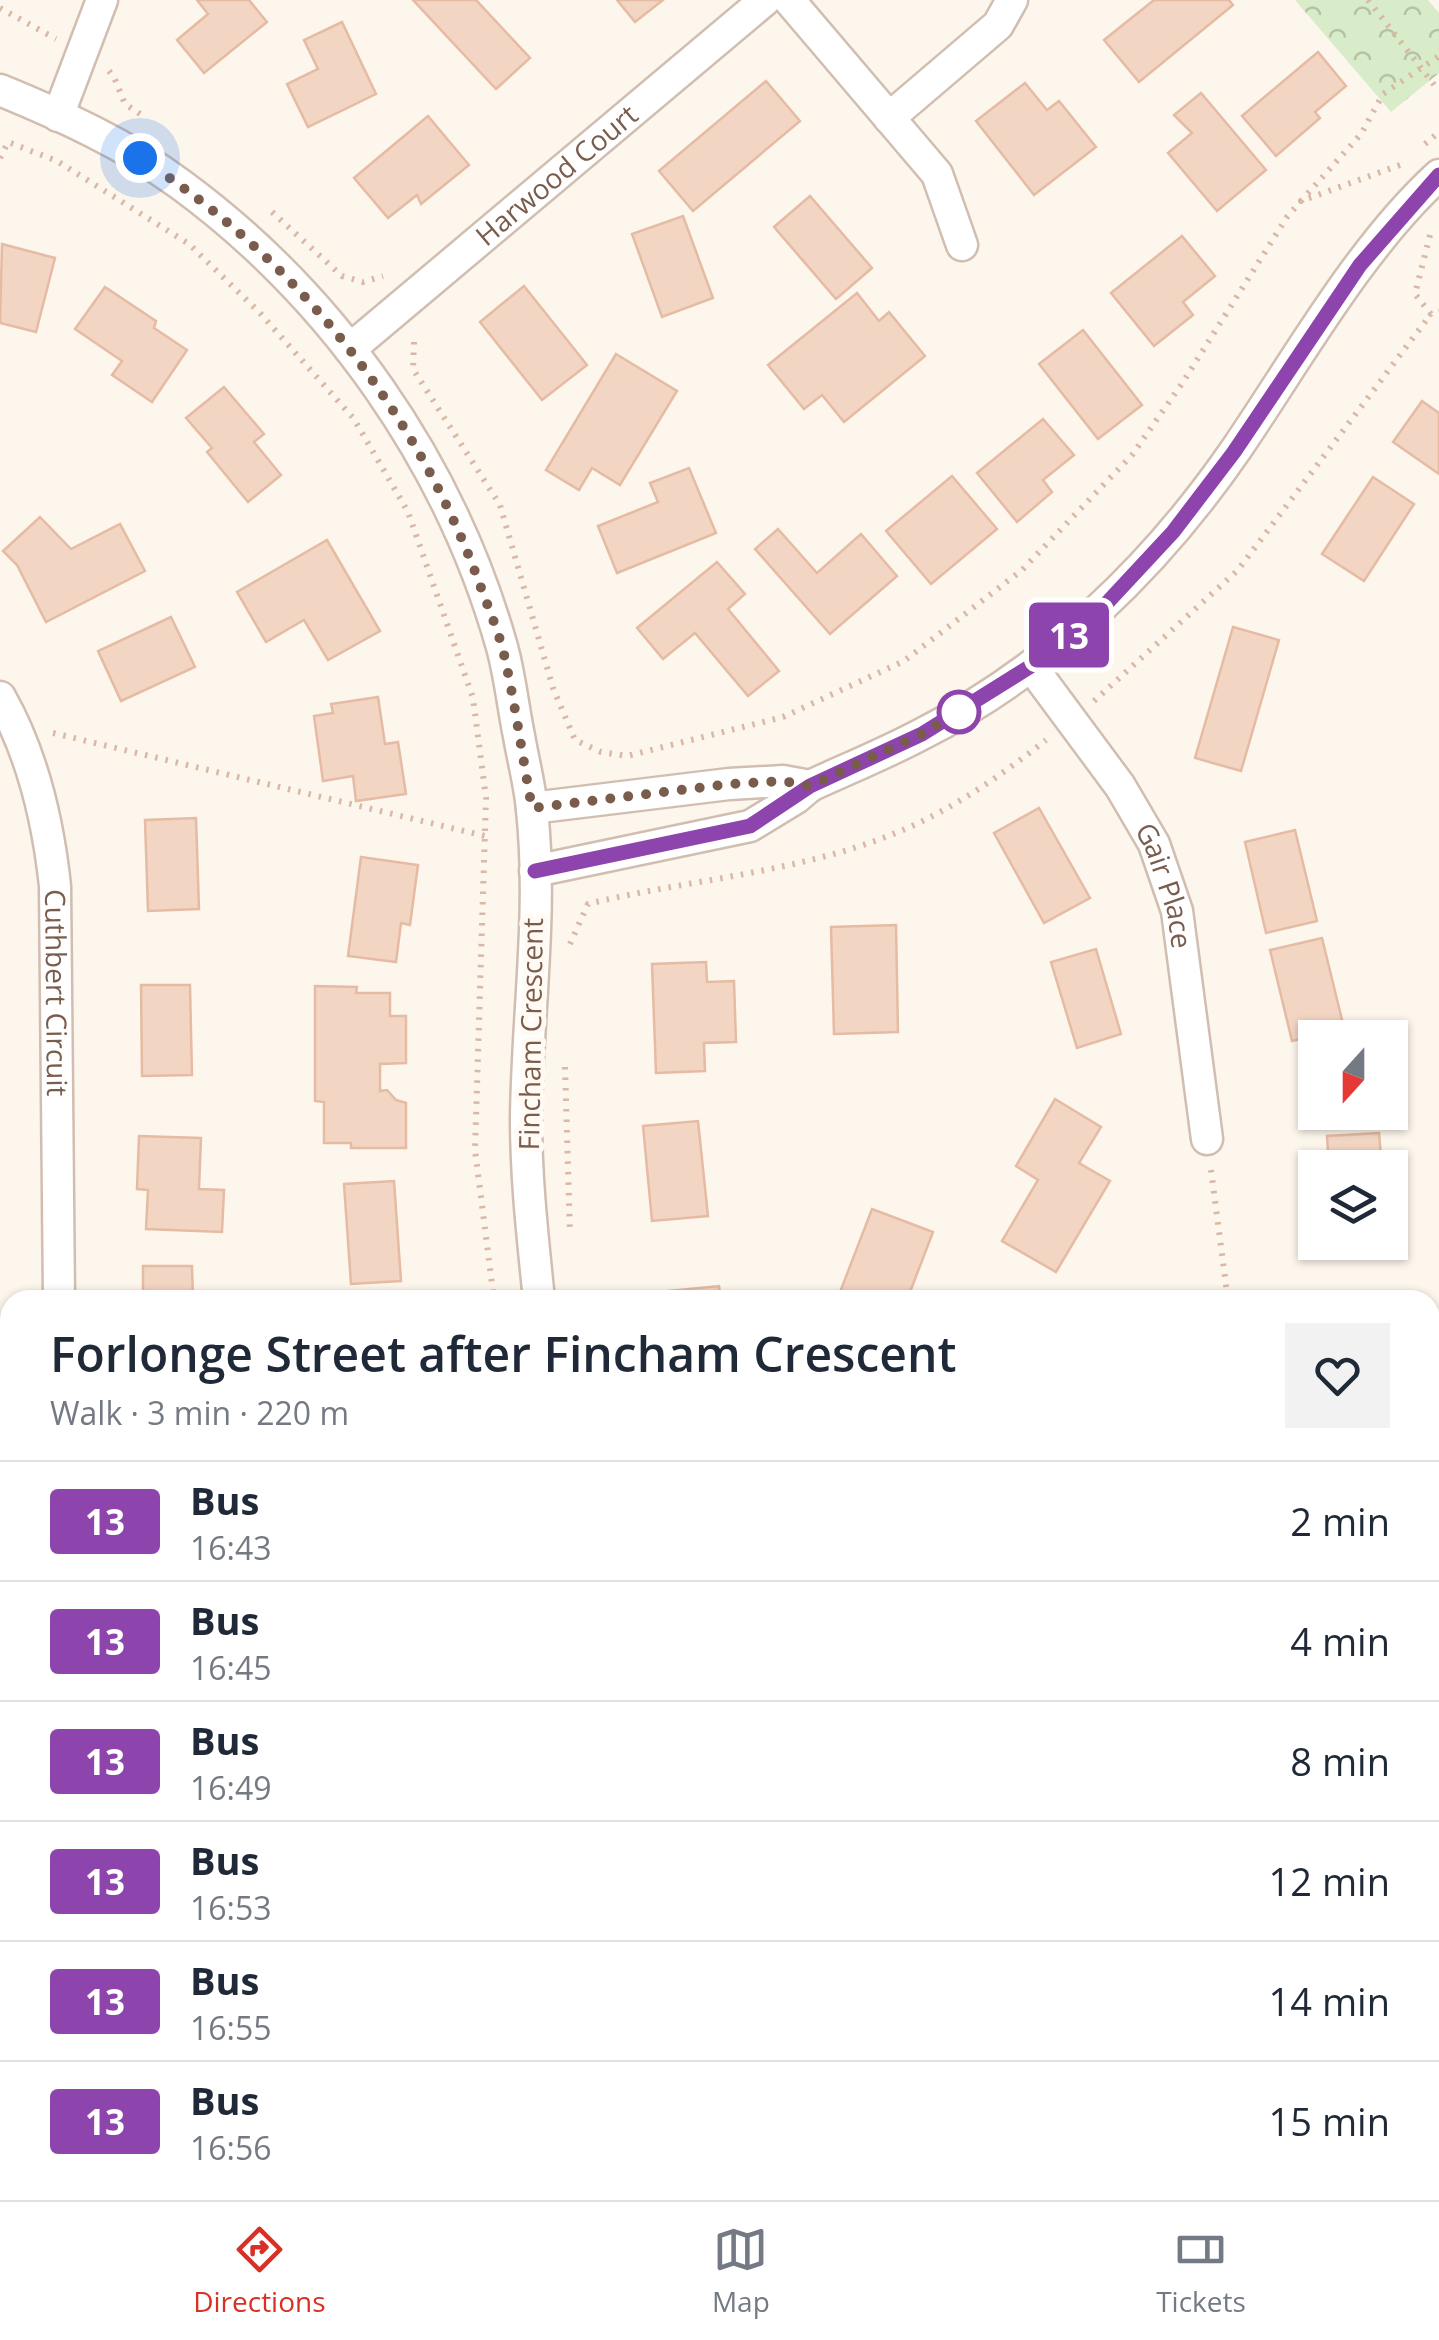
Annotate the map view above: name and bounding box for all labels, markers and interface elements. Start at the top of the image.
street label: Harwood Court [467,95,645,254]
your location [115,133,165,183]
line badge: 13 [1024,602,1114,668]
text: 13 [1049,612,1089,659]
unlabelled marker [938,691,980,733]
street label: Gair Place [1127,815,1202,951]
street label: Cuthbert Circuit [37,889,77,1097]
street label: Fincham Crescent [509,917,551,1151]
north arrow [1298,1020,1408,1130]
map controls [1298,1020,1408,1260]
button: layers [1298,1150,1408,1260]
text: Forlonge Street after Fincham Crescent [50,1321,956,1386]
button: heart [1285,1323,1390,1428]
text: Walk · 3 min · 220 m [50,1391,349,1434]
text: Bus [190,1474,259,1526]
text: 2 min [1290,1495,1390,1547]
text: 13 [85,1498,125,1545]
text: 16:43 [190,1526,272,1569]
text: Bus [190,1594,259,1646]
text: 4 min [1290,1615,1390,1667]
text: 13 [85,1618,125,1665]
text: 16:45 [190,1646,272,1689]
text: Bus [190,1714,259,1766]
text: 8 min [1290,1735,1390,1787]
text: 13 [85,1738,125,1785]
text: 16:49 [190,1766,272,1809]
text: Bus [190,1834,259,1886]
text: 12 min [1269,1855,1390,1907]
text: 13 [85,1858,125,1905]
text: 16:53 [190,1886,272,1929]
text: Bus [190,1954,259,2006]
text: 14 min [1269,1975,1390,2027]
text: 13 [85,1978,125,2025]
text: 16:55 [190,2006,272,2049]
text: Bus [190,2074,259,2126]
text: 15 min [1269,2095,1390,2147]
text: 13 [85,2098,125,2145]
text: 16:56 [190,2126,272,2169]
tab: Directions [193,2222,326,2320]
tab: Map [712,2222,770,2320]
tab: Tickets [1156,2222,1246,2320]

